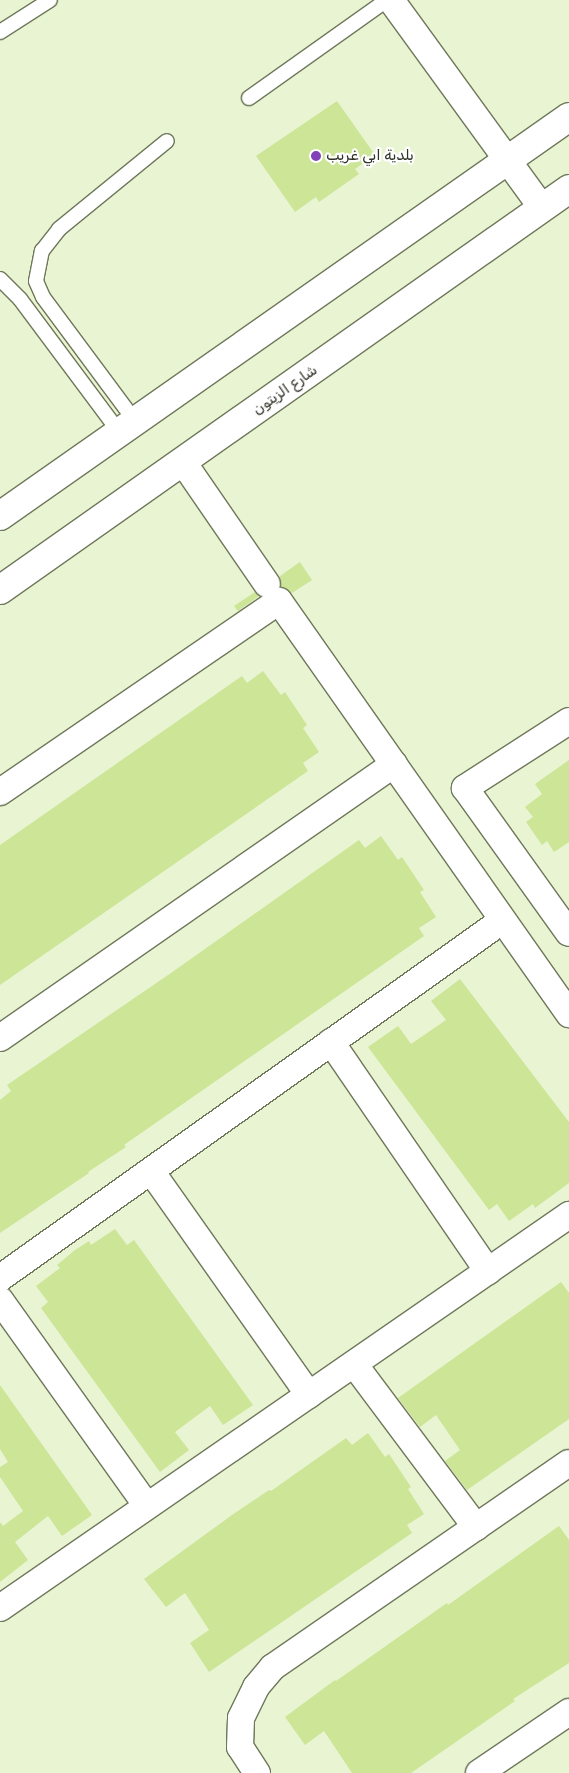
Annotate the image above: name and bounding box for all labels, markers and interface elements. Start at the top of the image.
place label: بلدية ابي غريب [326,147,414,165]
marker: بلدية ابي غريب [310,150,322,162]
street label: شارع الزيتون [249,361,321,419]

